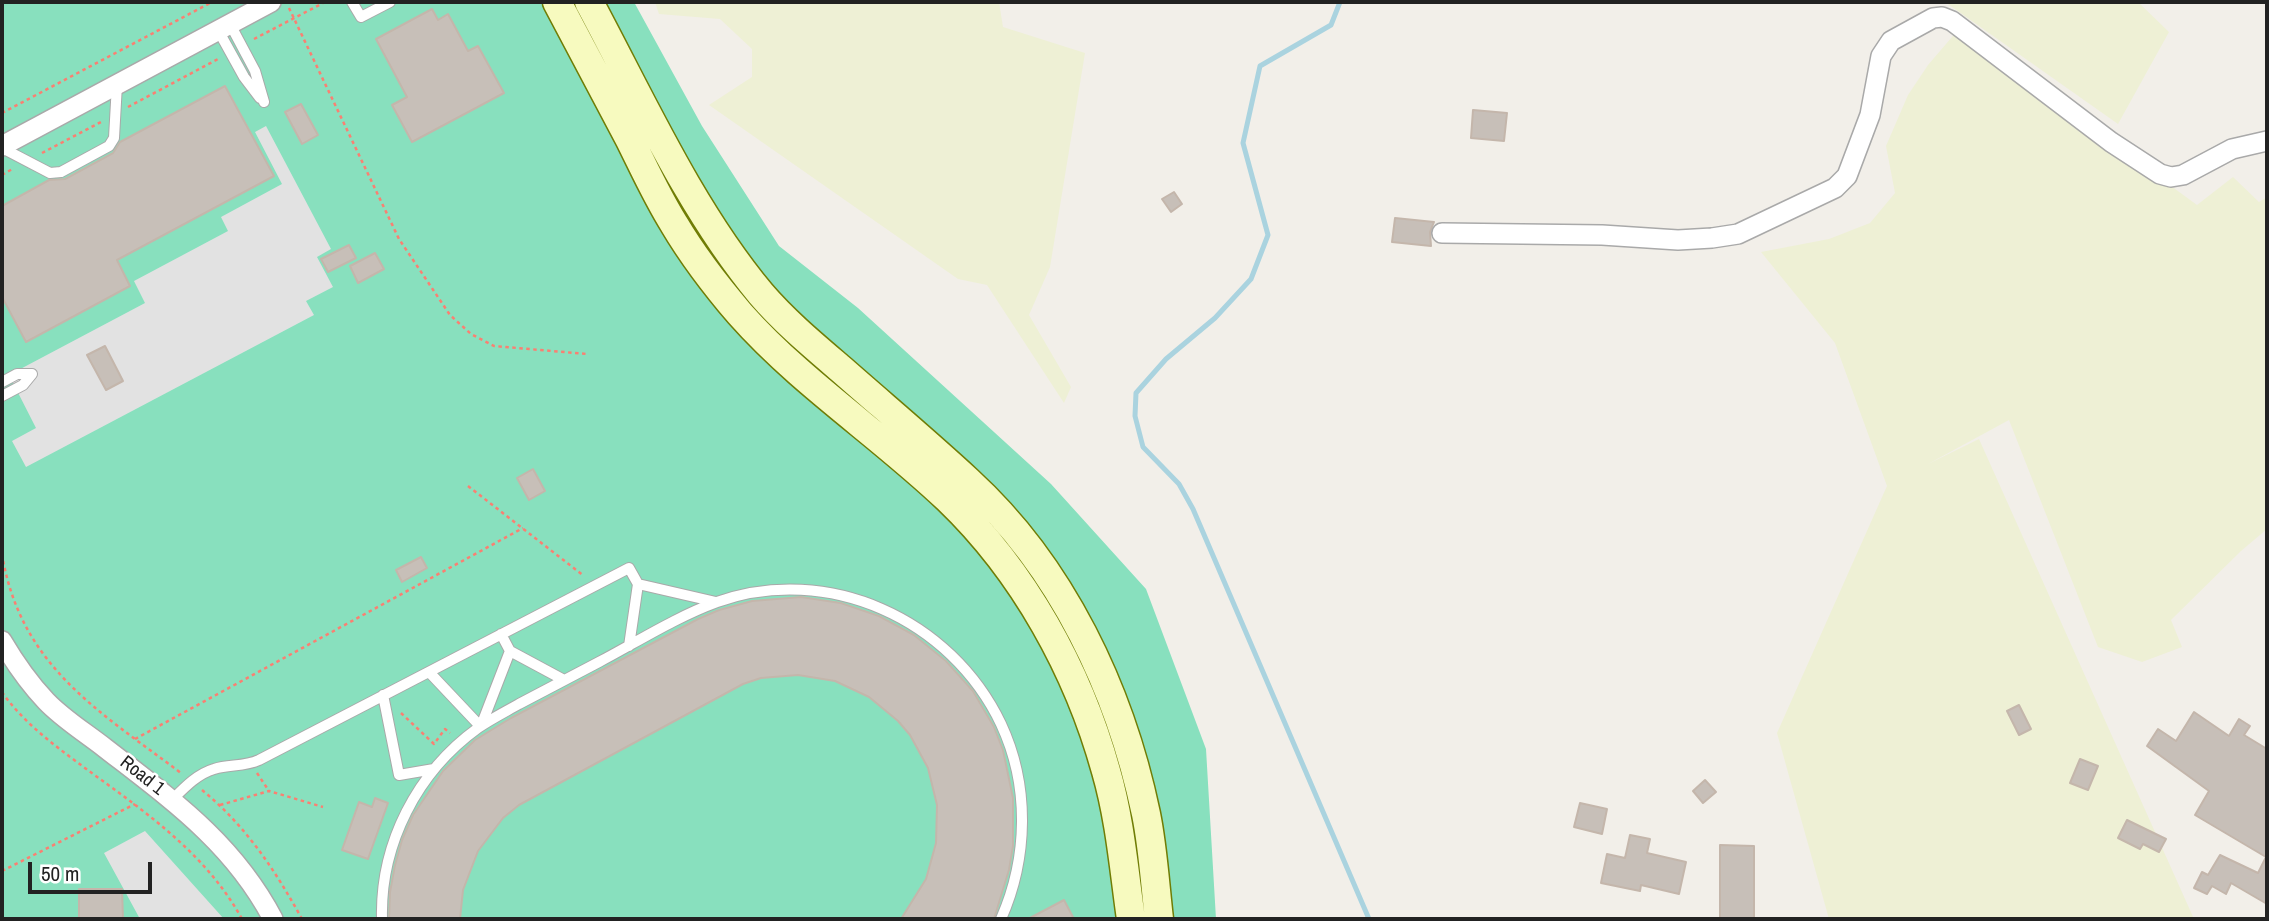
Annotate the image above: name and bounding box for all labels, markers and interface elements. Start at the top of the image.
street label: Road 1 [115,752,169,800]
scale bar [32,848,156,892]
text: 50 m [41,859,79,888]

